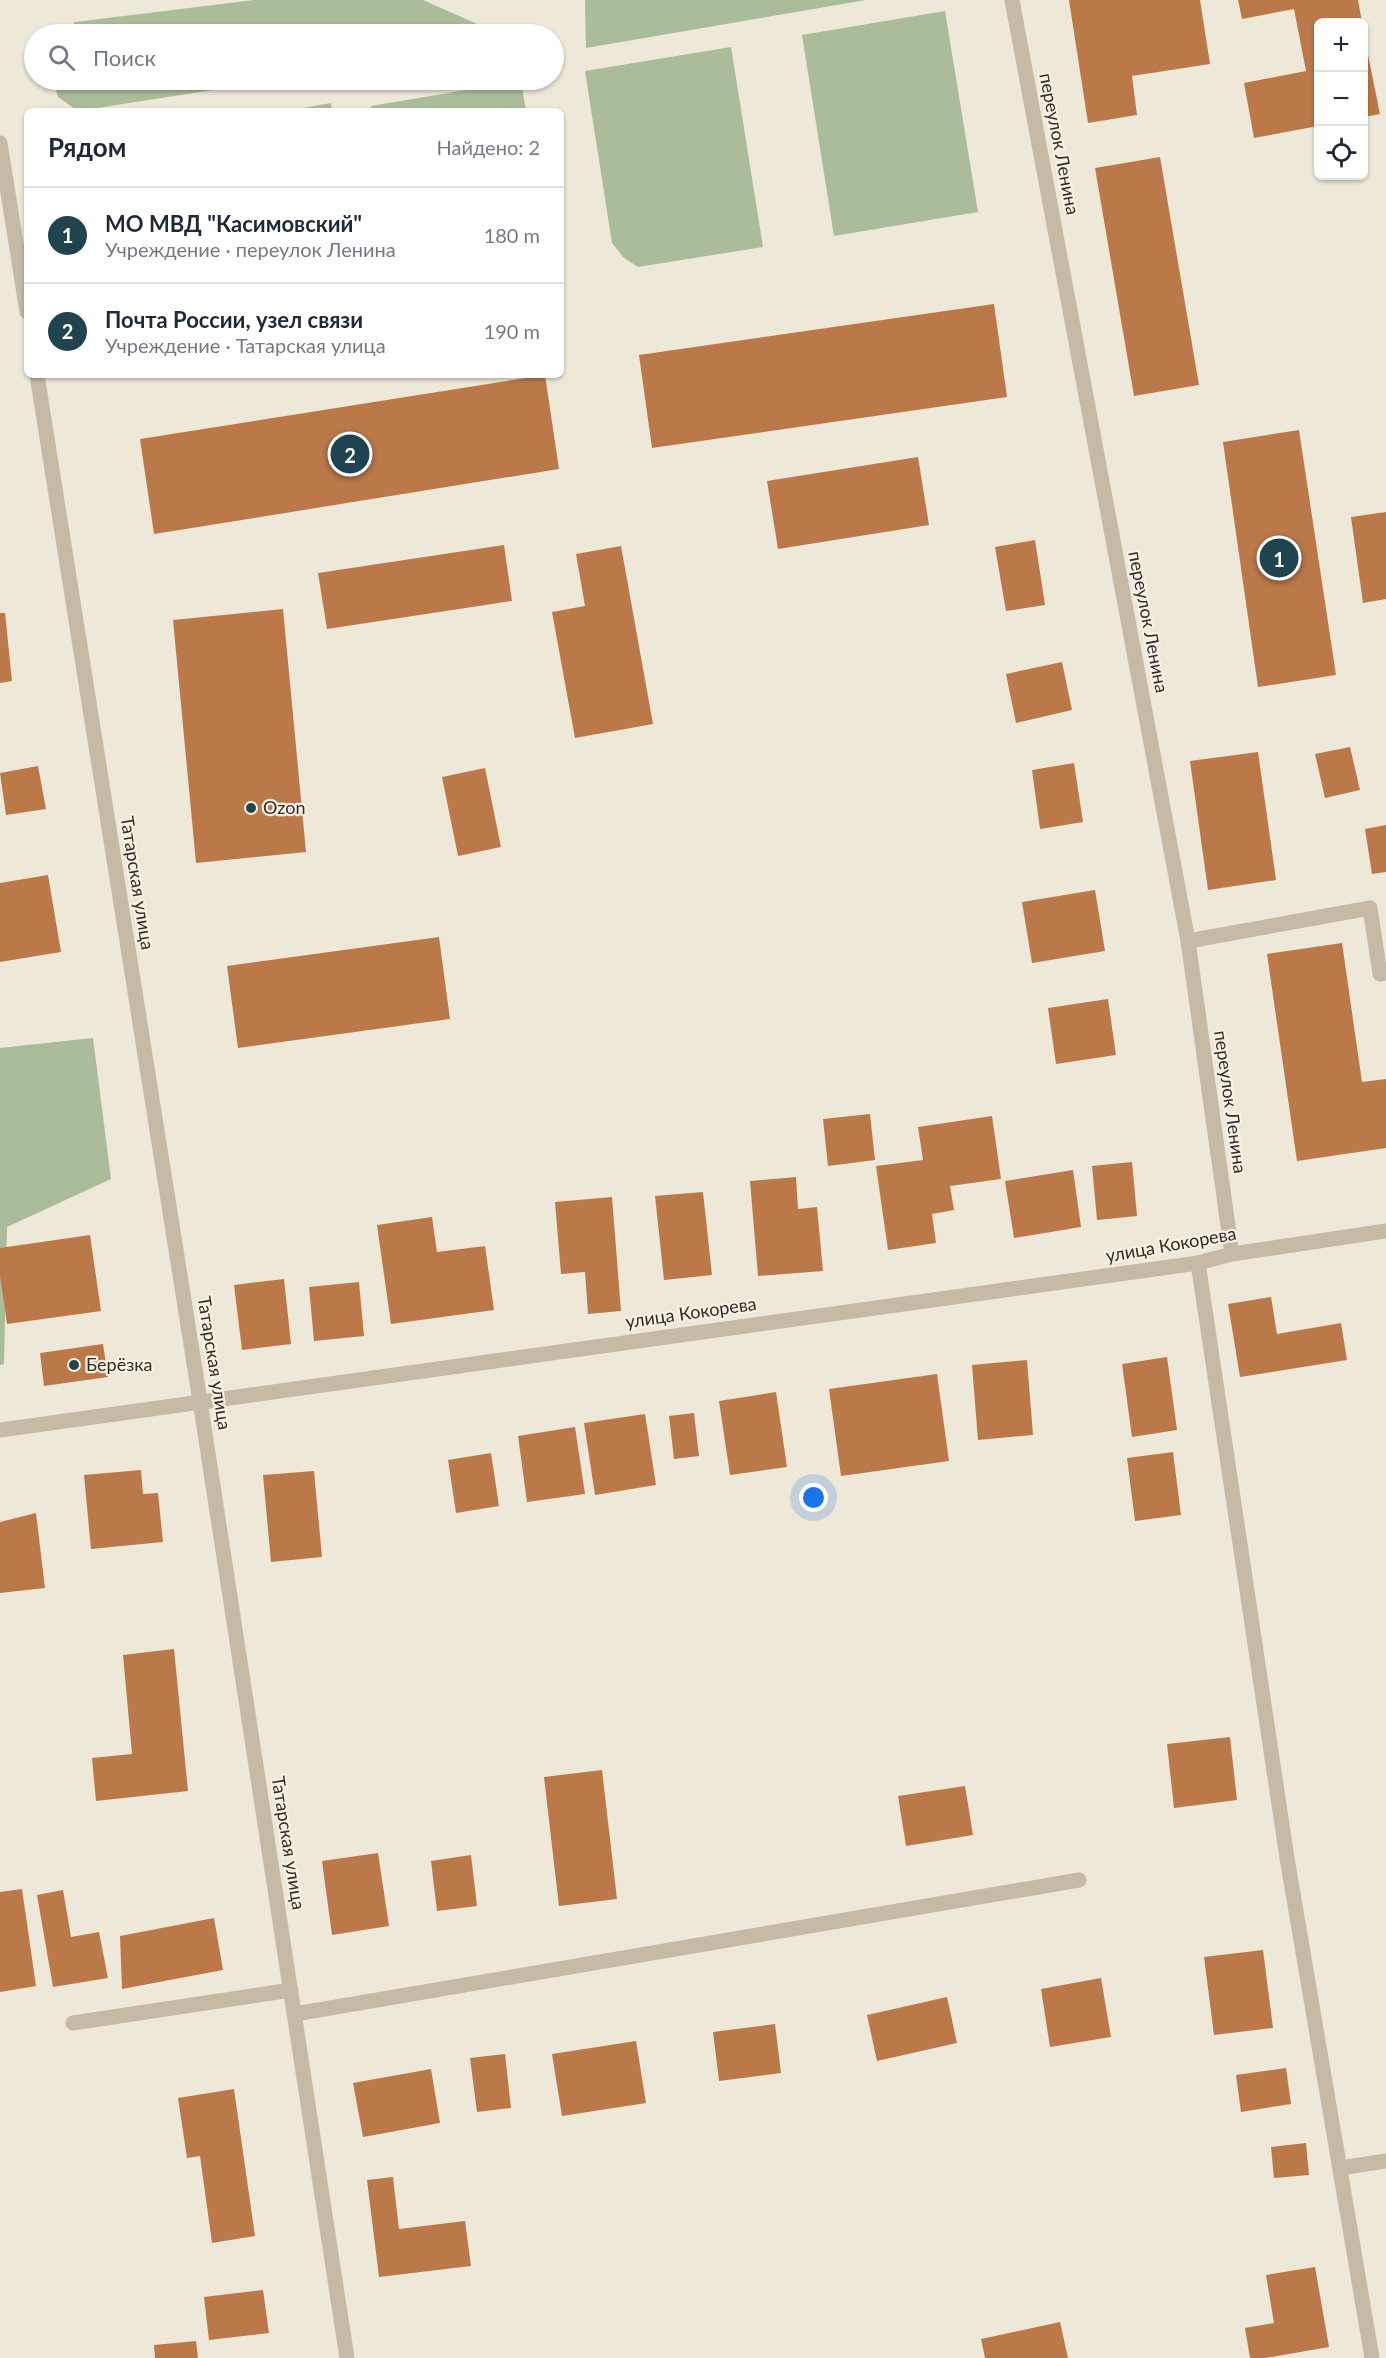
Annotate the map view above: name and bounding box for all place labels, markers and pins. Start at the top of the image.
pin: 2 [330,432,370,476]
pin: 1 [1260,536,1298,580]
place label: Ozon [263,796,305,818]
marker: Ozon [244,801,258,815]
place label: Берёзка [86,1353,153,1375]
marker: Берёзка [67,1358,81,1372]

